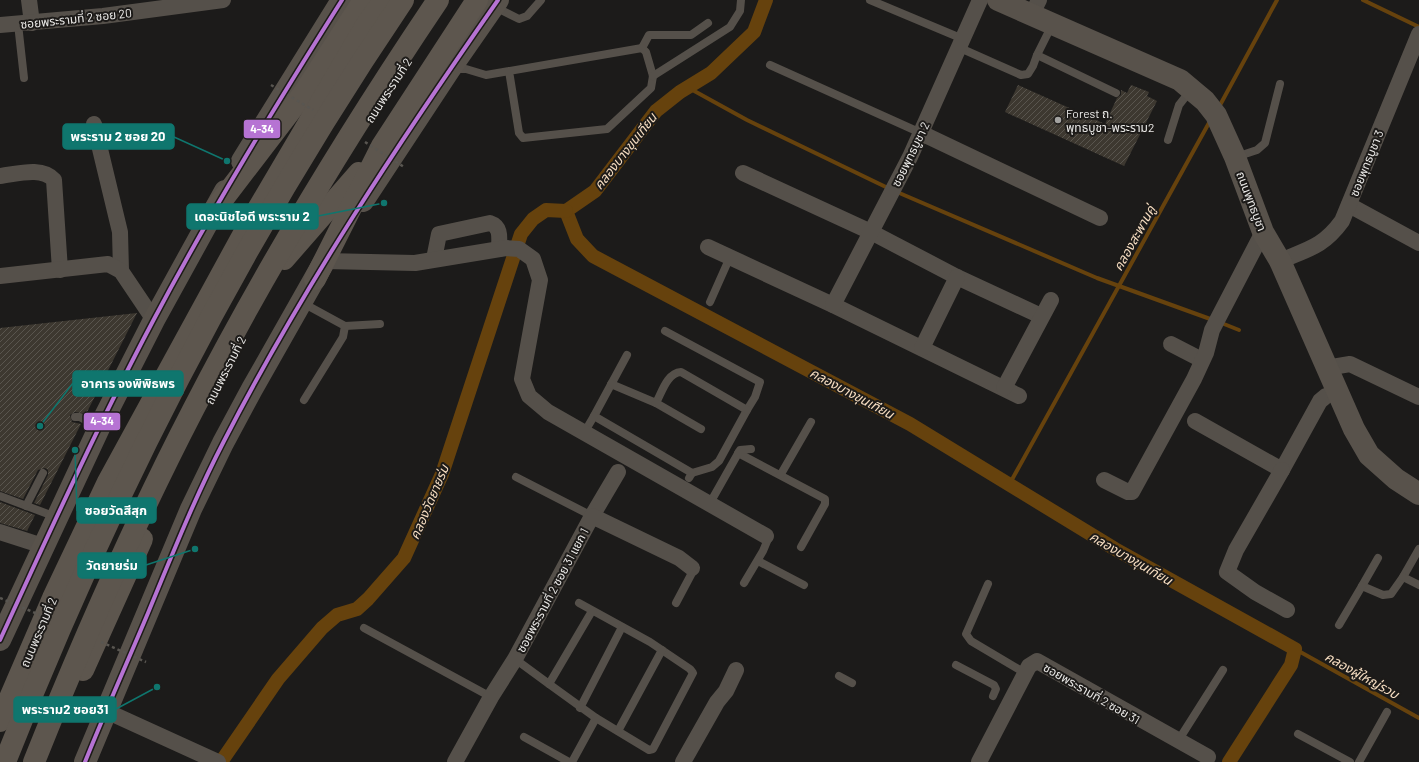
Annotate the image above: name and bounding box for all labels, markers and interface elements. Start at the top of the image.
street label: ซอยพระรามที่ 2 ซอย 20 [20,4,132,31]
street label: ถนนพระรามที่ 2 [361,54,414,125]
place label: Forest ถ. พุทธบูชา-พระราม2 [1066,106,1154,135]
water label: คลองบางขุนเทียน [590,109,661,193]
marker: Forest ถ. พุทธบูชา-พระราม2 [1053,115,1063,125]
line badge: 4-34 [243,119,281,139]
street label: ซอยพุทธบูชา 2 [888,119,933,189]
text: 4-34 [250,122,274,135]
callout: พระราม 2 ซอย 20 [63,124,174,149]
text: พระราม 2 ซอย 20 [70,128,166,144]
street label: ซอยพุทธบูชา 3 [1346,128,1387,199]
street label: ถนนพุทธบูชา [1233,169,1270,233]
water label: คลองสะพานคู่ [1110,201,1160,274]
callout: เดอะนิชไอดี พระราม 2 [187,204,318,229]
text: เดอะนิชไอดี พระราม 2 [194,208,310,224]
street label: ถนนพระรามที่ 2 [201,333,248,406]
water label: คลองบางขุนเทียน [807,364,897,423]
callout: อาคาร จงพิพิธพร [73,371,183,396]
text: อาคาร จงพิพิธพร [81,375,175,391]
line badge: 4-34 [83,412,121,431]
text: 4-34 [90,414,114,427]
water label: คลองวัดยายร่ม [406,461,452,542]
callout: ซอยวัดสีสุก [77,498,156,523]
text: ซอยวัดสีสุก [85,502,147,518]
street label: ซอยพระรามที่ 2 ซอย 31 แยก 1 [512,525,591,655]
water label: คลองบางขุนเทียน [1086,528,1176,589]
callout: วัดยายร่ม [78,553,146,578]
text: วัดยายร่ม [86,557,138,573]
street label: ถนนพระรามที่ 2 [16,595,59,669]
water label: คลองผู้ใหญ่รวบ [1322,648,1403,703]
street label: ซอยพระรามที่ 2 ซอย 31 [1041,659,1143,726]
callout: พระราม2 ซอย31 [14,697,116,722]
text: พระราม2 ซอย31 [22,701,108,717]

